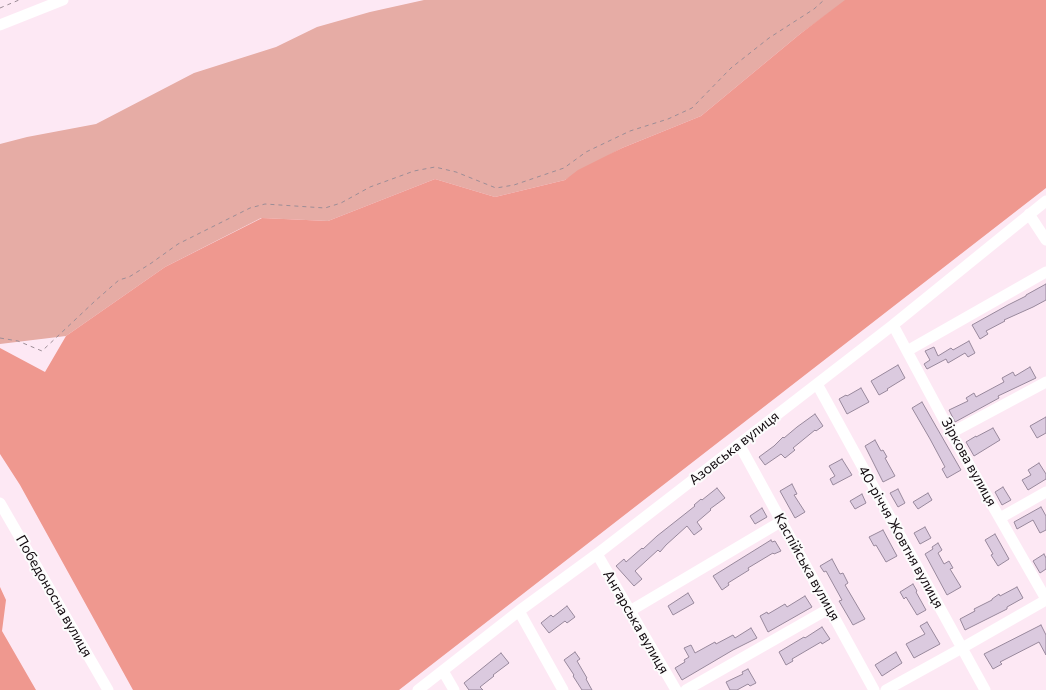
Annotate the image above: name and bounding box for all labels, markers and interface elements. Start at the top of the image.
street label: Азовська вулиця [686,408,782,488]
street label: Зіркова вулиця [938,415,1000,509]
street label: 40-річчя Жовтня вулиця [855,463,947,611]
street label: Каспійська вулиця [770,510,844,624]
street label: Победоносна вулиця [12,532,96,660]
street label: Ангарська вулиця [600,567,672,677]

